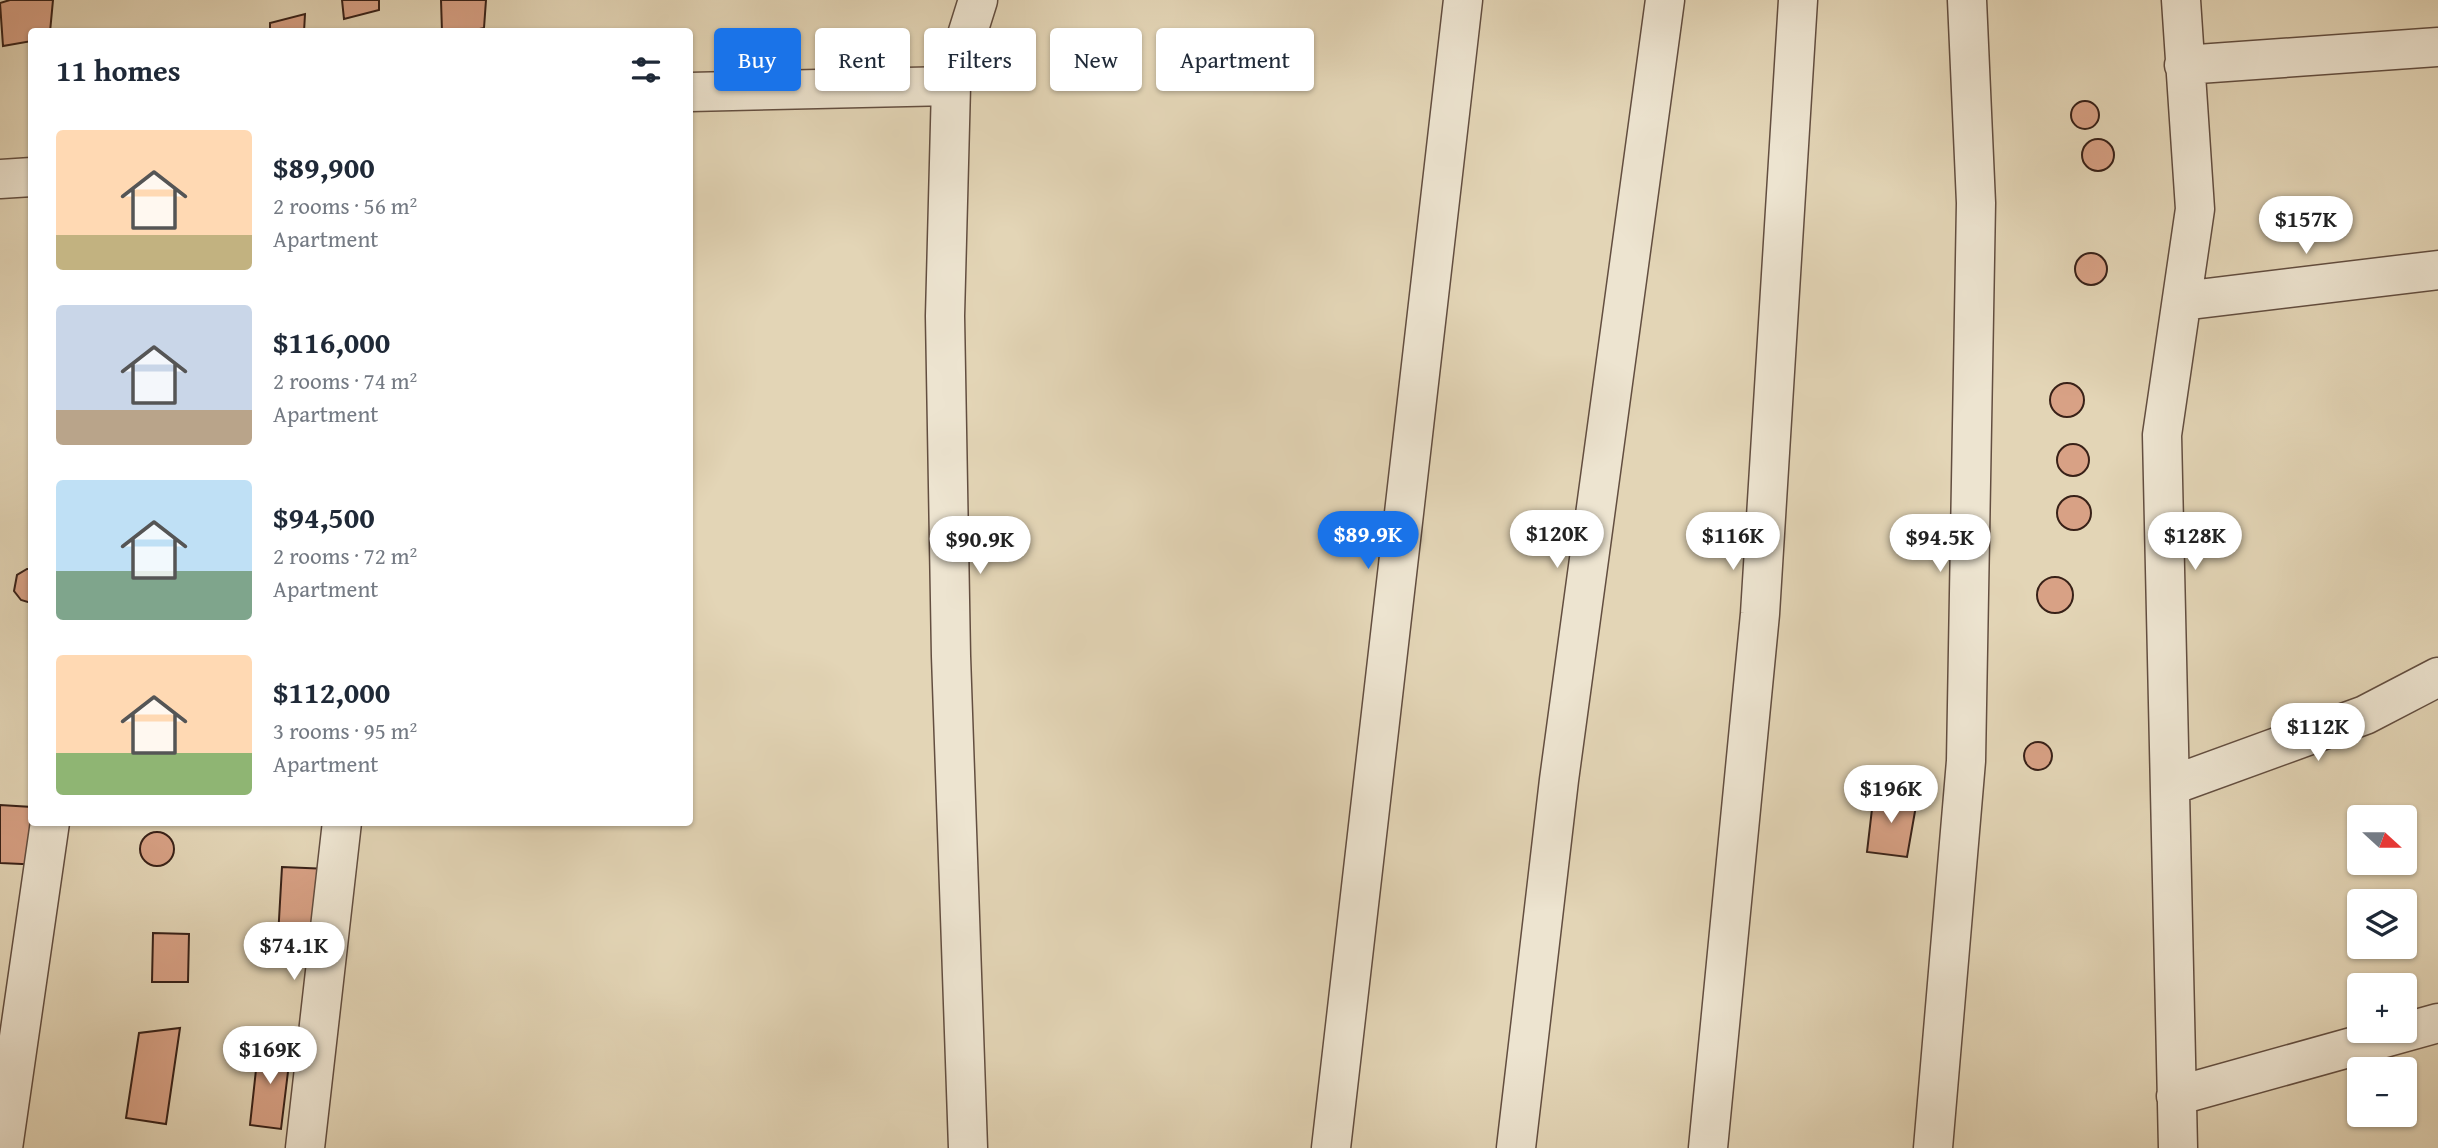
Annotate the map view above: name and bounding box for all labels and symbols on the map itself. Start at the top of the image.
pin: $157K [2257,196,2355,256]
pin: $120K [1508,510,1606,570]
pin: $89.9K [1311,512,1425,571]
pin: $116K [1684,512,1782,572]
pin: $128K [2146,512,2244,572]
pin: $94.5K [1883,514,1997,574]
pin: $90.9K [923,516,1037,576]
pin: $112K [2269,704,2367,763]
pin: $196K [1842,766,1940,825]
north arrow [2347,805,2417,875]
pin: $74.1K [237,922,351,982]
pin: $169K [221,1026,319,1086]

